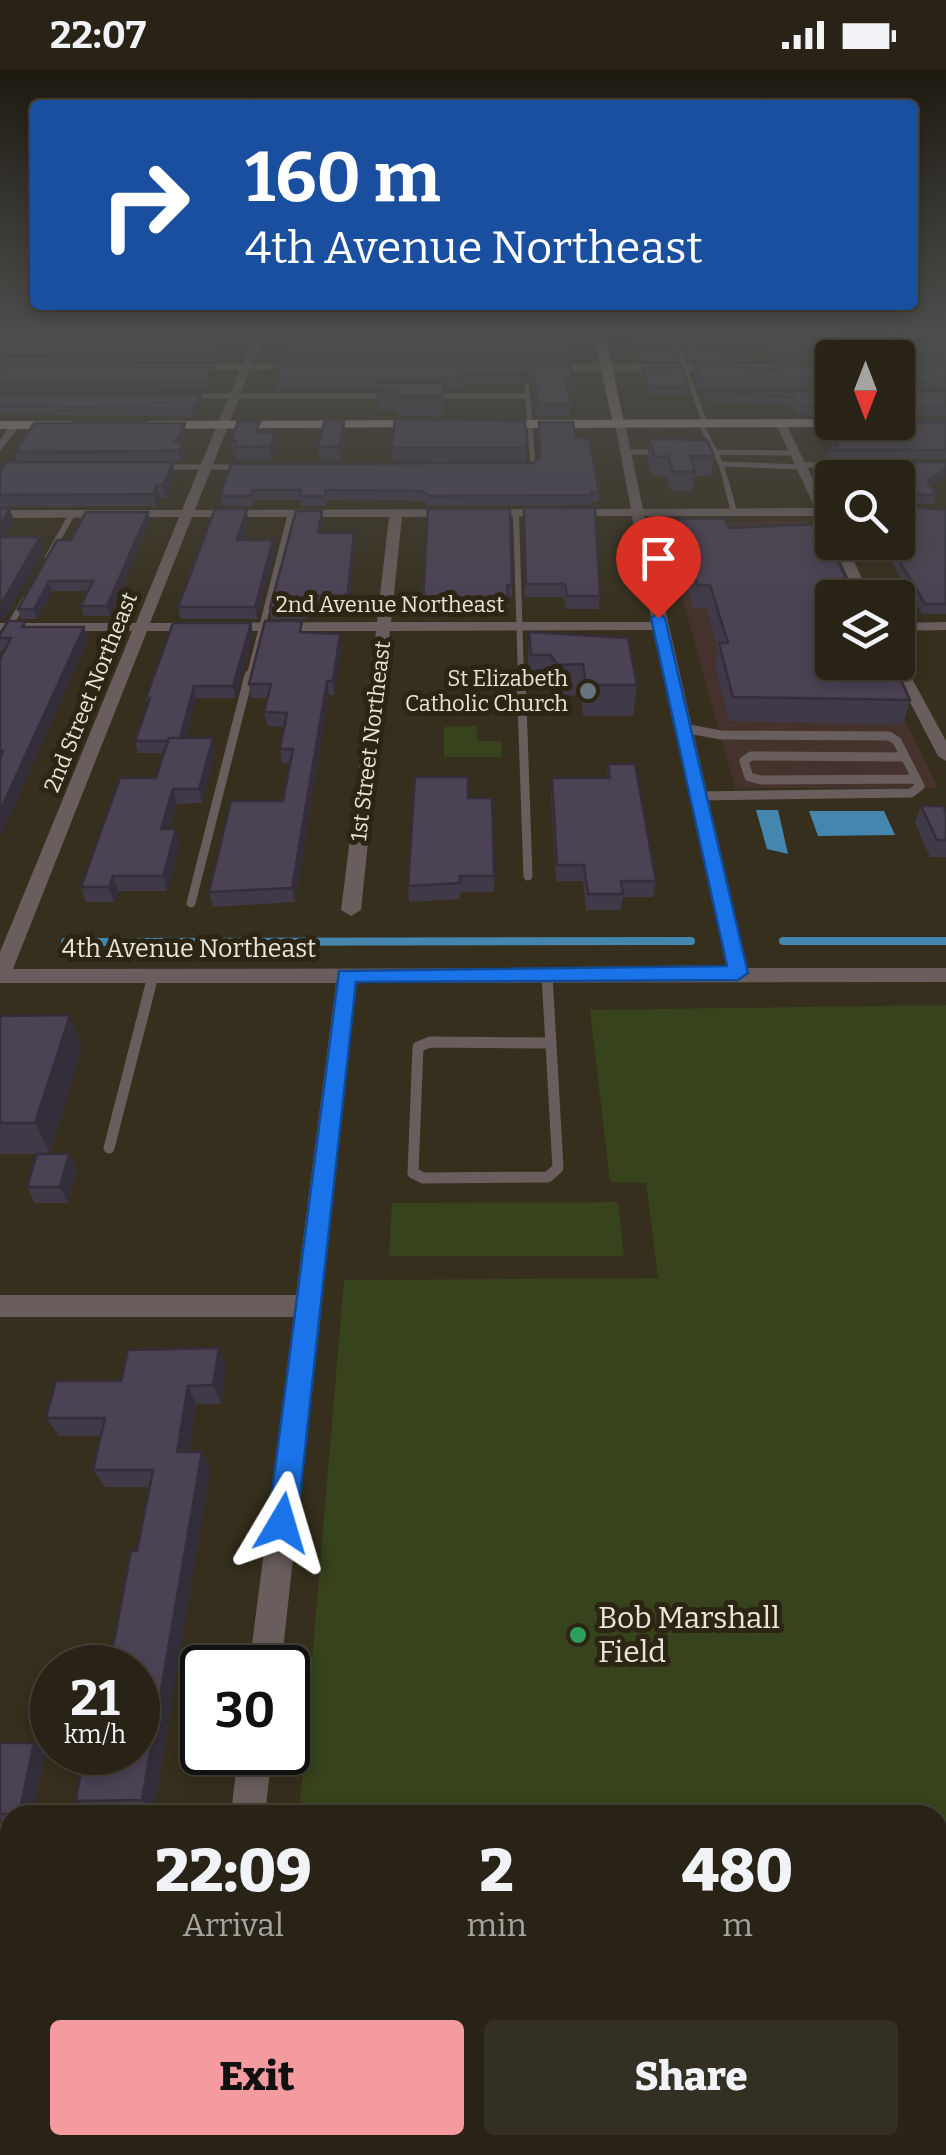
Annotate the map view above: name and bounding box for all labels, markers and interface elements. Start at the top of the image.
text: 22:07 [50,12,146,58]
text: 160 m [245,136,440,220]
icon: right [80,140,210,270]
text: 4th Avenue Northeast [245,221,703,275]
north arrow [815,340,915,440]
map controls [815,340,915,680]
button: search [815,460,915,560]
pin [616,516,701,619]
icon: arrive [631,531,686,586]
button: layers [815,580,915,680]
street label: 2nd Street Northeast [38,588,143,796]
street label: 2nd Avenue Northeast [276,591,504,618]
street label: 1st Street Northeast [345,639,396,843]
place label: St Elizabeth Catholic Church [405,665,568,717]
marker: St Elizabeth Catholic Church [577,680,599,702]
street label: 4th Avenue Northeast [62,934,316,964]
position arrow [230,1471,334,1575]
place label: Bob Marshall Field [598,1600,780,1670]
marker: Bob Marshall Field [567,1624,589,1646]
speed limit sign: 30 [180,1645,310,1775]
text: 21 [70,1668,120,1728]
text: km/h [64,1720,126,1750]
text: 22:09 [155,1835,312,1907]
text: 2 [480,1835,514,1907]
text: 480 [682,1835,793,1907]
text: Arrival [183,1906,284,1944]
text: min [467,1906,527,1944]
text: m [722,1906,753,1944]
button: Exit [50,2020,464,2135]
button: Share [484,2020,898,2135]

